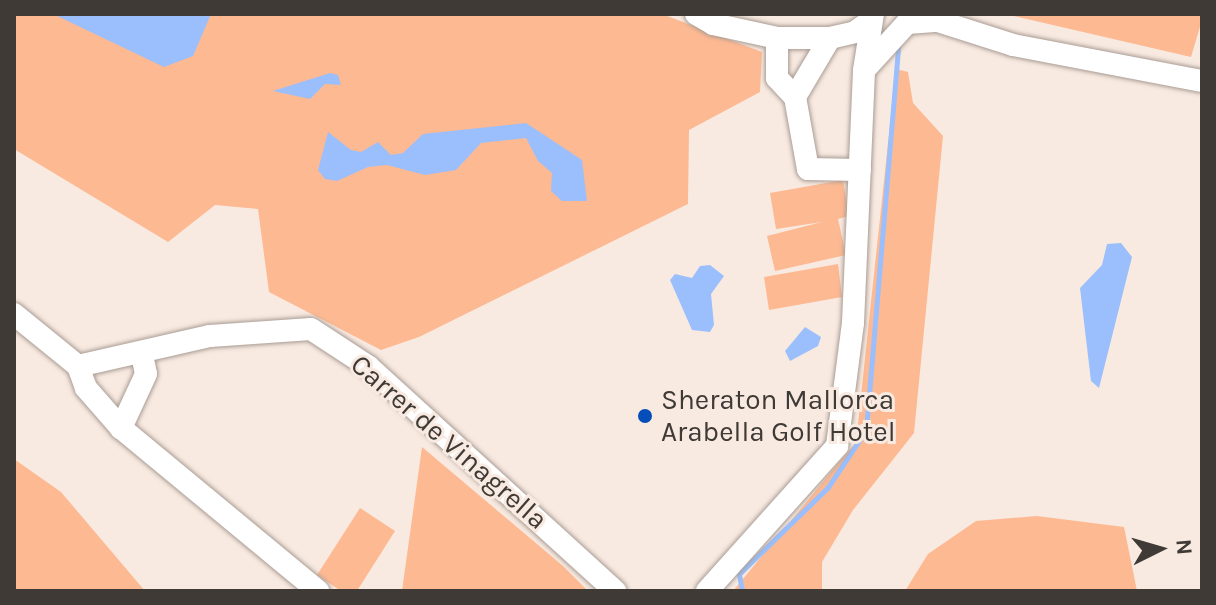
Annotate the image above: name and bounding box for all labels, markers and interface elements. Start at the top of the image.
street label: Carrer de Vinagrella [344,348,554,536]
place label: Sheraton Mallorca Arabella Golf Hotel [661,383,896,449]
marker: Sheraton Mallorca Arabella Golf Hotel [636,407,654,425]
north arrow [1120,509,1200,589]
text: N [1170,538,1198,556]

